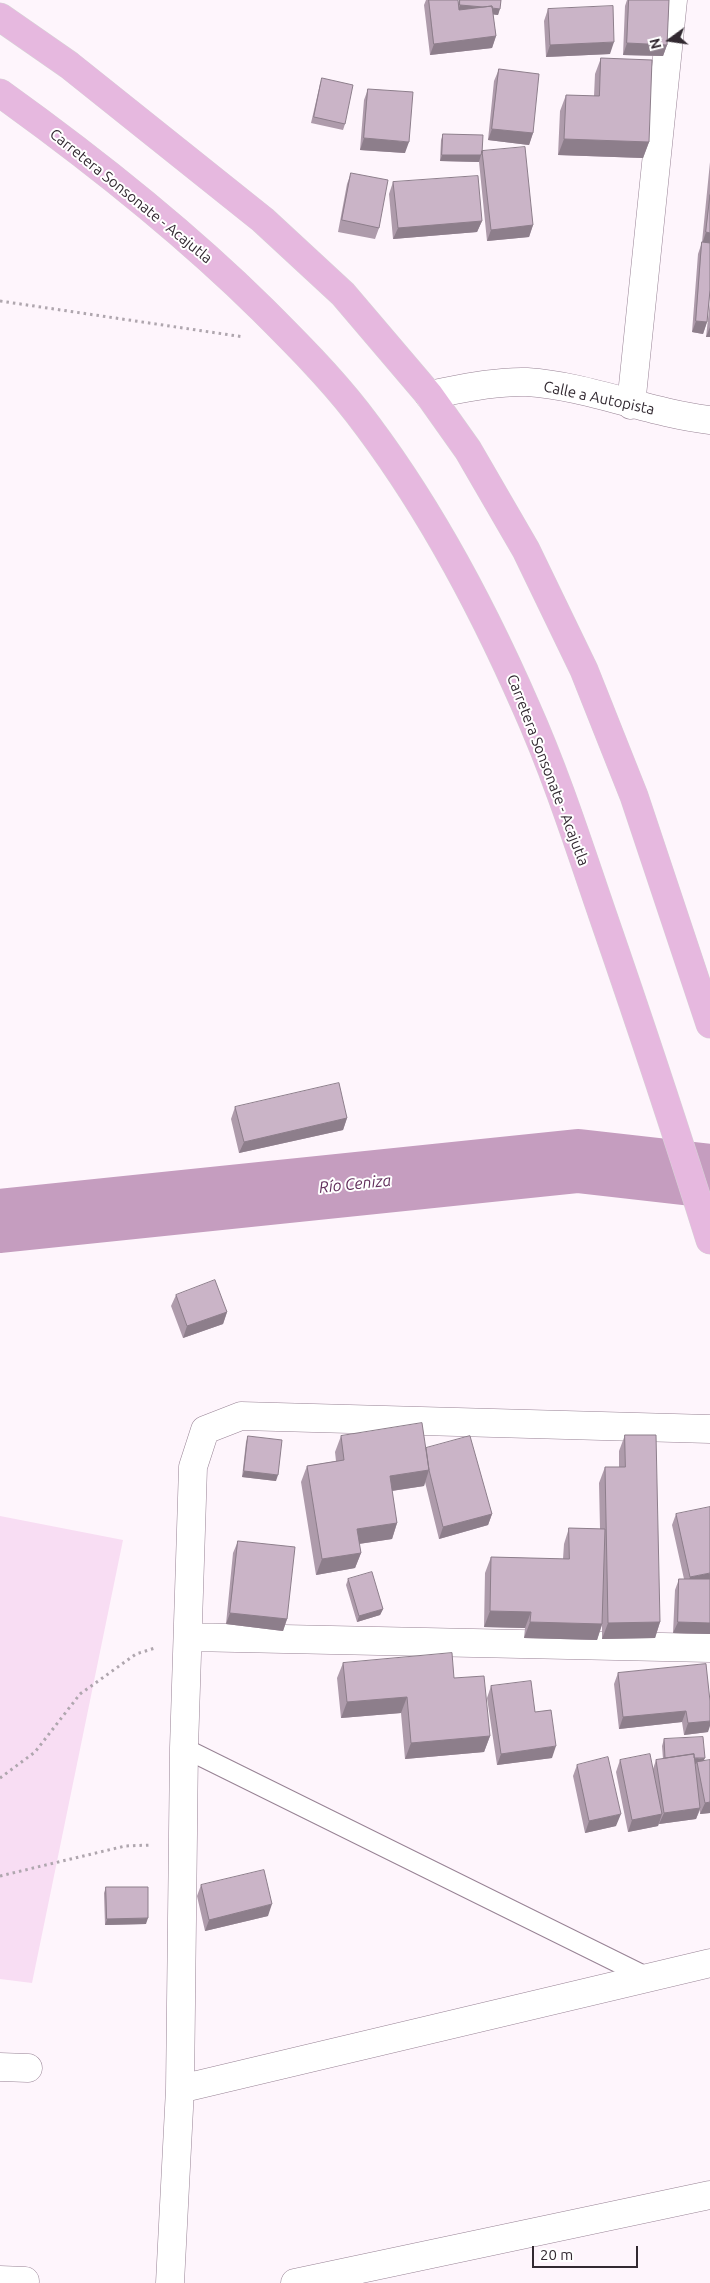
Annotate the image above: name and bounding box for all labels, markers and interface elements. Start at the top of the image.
north arrow [645,15,695,65]
text: N [646,37,664,51]
street label: Carretera Sonsonate - Acajutla [46,125,216,267]
street label: Calle a Autopista [542,377,656,419]
street label: Carretera Sonsonate - Acajutla [503,672,593,868]
water label: Río Ceniza [318,1171,392,1197]
scale bar [535,2236,641,2268]
text: 20 m [540,2246,573,2263]

